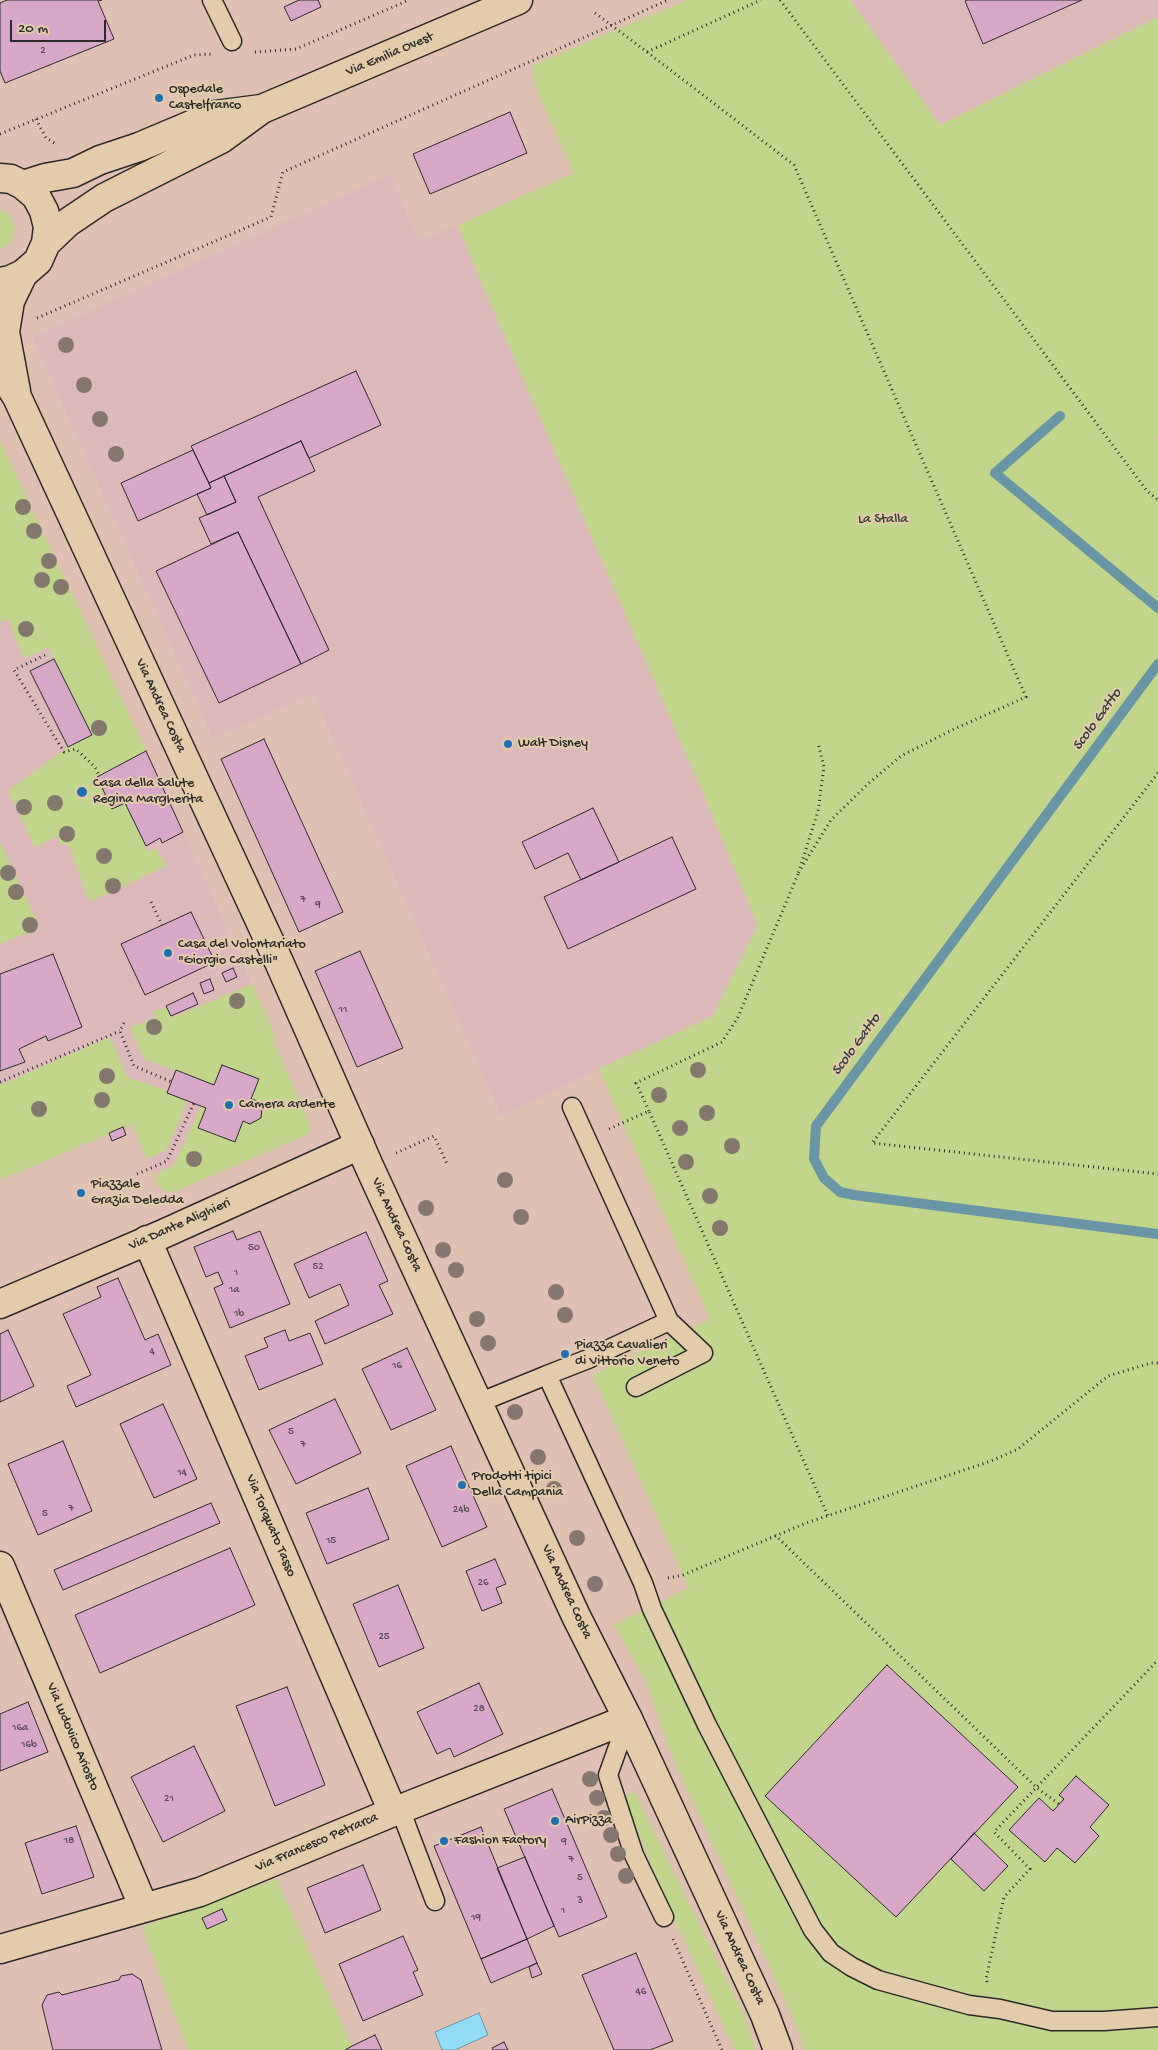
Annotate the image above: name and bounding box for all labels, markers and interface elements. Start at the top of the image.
scale bar [12,10,109,42]
text: 20 m [18,20,48,38]
street label: Via Emilia Ovest [344,29,436,81]
house number: 2 [40,44,46,58]
place label: Ospedale Castelfranco [169,82,241,114]
marker: Ospedale Castelfranco [153,92,165,104]
park label: La Stalla [858,512,908,528]
street label: Via Andrea Costa [131,656,189,756]
water label: Scolo Gatto [1069,685,1127,755]
place label: Walt Disney [518,736,588,752]
marker: Walt Disney [502,738,514,750]
place label: Casa della Salute Regina Margherita [93,776,203,809]
marker: Casa della Salute Regina Margherita [75,785,89,799]
house number: 7 [300,893,306,907]
house number: 9 [315,898,321,912]
place label: Casa del Volontariato "Giorgio Castelli" [178,937,306,970]
marker: Casa del Volontariato "Giorgio Castelli" [162,947,174,959]
house number: 11 [339,1003,347,1017]
water label: Scolo Gatto [828,1010,886,1080]
place label: Camera ardente [239,1097,335,1113]
marker: Camera ardente [223,1099,235,1111]
street label: Via Andrea Costa [367,1175,425,1275]
place label: Piazzale Grazia Deledda [91,1177,184,1210]
marker: Piazzale Grazia Deledda [75,1187,87,1199]
street label: Via Dante Alighieri [126,1195,234,1255]
house number: 50 [248,1241,260,1255]
house number: 52 [312,1260,324,1274]
house number: 1 [234,1266,238,1280]
house number: 1a [229,1283,239,1297]
house number: 1b [234,1307,244,1321]
place label: Piazza Cavalieri di Vittorio Veneto [575,1338,680,1370]
house number: 4 [149,1345,155,1359]
marker: Piazza Cavalieri di Vittorio Veneto [559,1348,571,1360]
house number: 16 [392,1359,402,1373]
house number: 5 [288,1425,294,1439]
house number: 7 [300,1438,306,1452]
house number: 14 [177,1466,187,1480]
place label: Prodotti tipici Della Campania [472,1469,563,1501]
street label: Via Torquato Tasso [241,1472,299,1580]
marker: Prodotti tipici Della Campania [456,1479,468,1491]
house number: 7 [68,1502,74,1516]
house number: 24b [453,1503,469,1517]
house number: 5 [42,1507,48,1521]
house number: 15 [326,1534,336,1548]
street label: Via Andrea Costa [537,1542,595,1642]
house number: 26 [478,1576,488,1590]
house number: 25 [378,1630,390,1644]
street label: Via Ludovico Ariosto [42,1681,102,1793]
house number: 28 [473,1702,485,1716]
house number: 16a [12,1721,28,1735]
house number: 16b [21,1738,37,1752]
house number: 21 [164,1792,174,1806]
street label: Via Francesco Petrarca [253,1810,381,1876]
place label: AirPizza [565,1813,612,1829]
marker: AirPizza [549,1815,561,1827]
place label: Fashion Factory [454,1833,546,1849]
house number: 18 [64,1834,74,1848]
marker: Fashion Factory [438,1835,450,1847]
house number: 9 [561,1835,567,1849]
house number: 7 [568,1853,574,1867]
house number: 5 [577,1871,583,1885]
house number: 3 [577,1894,583,1908]
house number: 1 [561,1904,565,1918]
street label: Via Andrea Costa [710,1908,768,2008]
house number: 19 [471,1911,481,1925]
house number: 46 [636,1985,646,1999]

